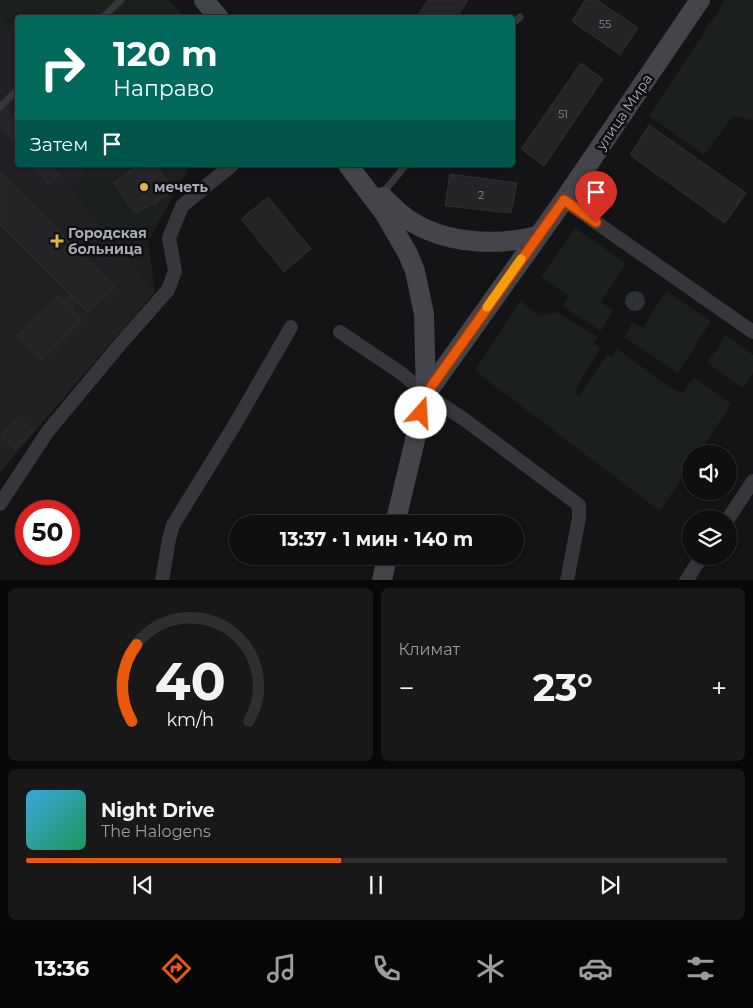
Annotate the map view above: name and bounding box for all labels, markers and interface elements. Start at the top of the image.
house number: 55 [599,17,611,31]
text: 120 m [113,32,218,75]
icon: right [30,35,95,100]
street label: улица Мира [591,70,656,154]
text: Направо [113,75,214,102]
house number: 51 [558,107,568,121]
icon: arrive [98,130,126,158]
text: Затем [30,133,88,156]
pin [575,171,617,222]
place label: мечеть [154,178,209,196]
icon: arrive [582,178,610,206]
marker: мечеть [138,181,150,193]
house number: 2 [478,188,484,202]
place label: Городская больница [68,224,147,258]
marker: Городская больница [50,234,64,248]
position arrow [394,386,446,438]
map controls [682,445,737,565]
button: sound [682,445,737,500]
speed limit sign: 50 [15,500,80,565]
button: layers [682,510,737,565]
text: 13:37 · 1 мин · 140 m [280,528,473,551]
text: Климат [399,640,460,659]
text: 40 [155,650,226,713]
text: 23° [533,664,593,711]
text: − [399,671,415,705]
text: + [711,671,727,705]
text: km/h [166,709,214,730]
text: Night Drive [101,799,215,822]
text: The Halogens [101,822,211,841]
icon: previous [129,871,157,899]
icon: pause [362,871,390,899]
icon: next [596,871,624,899]
icon: directions [159,951,194,986]
icon: music [264,951,299,986]
icon: phone [369,951,404,986]
icon: climate [473,951,508,986]
icon: car [578,951,613,986]
icon: filters [683,951,718,986]
text: 13:36 [35,955,89,982]

